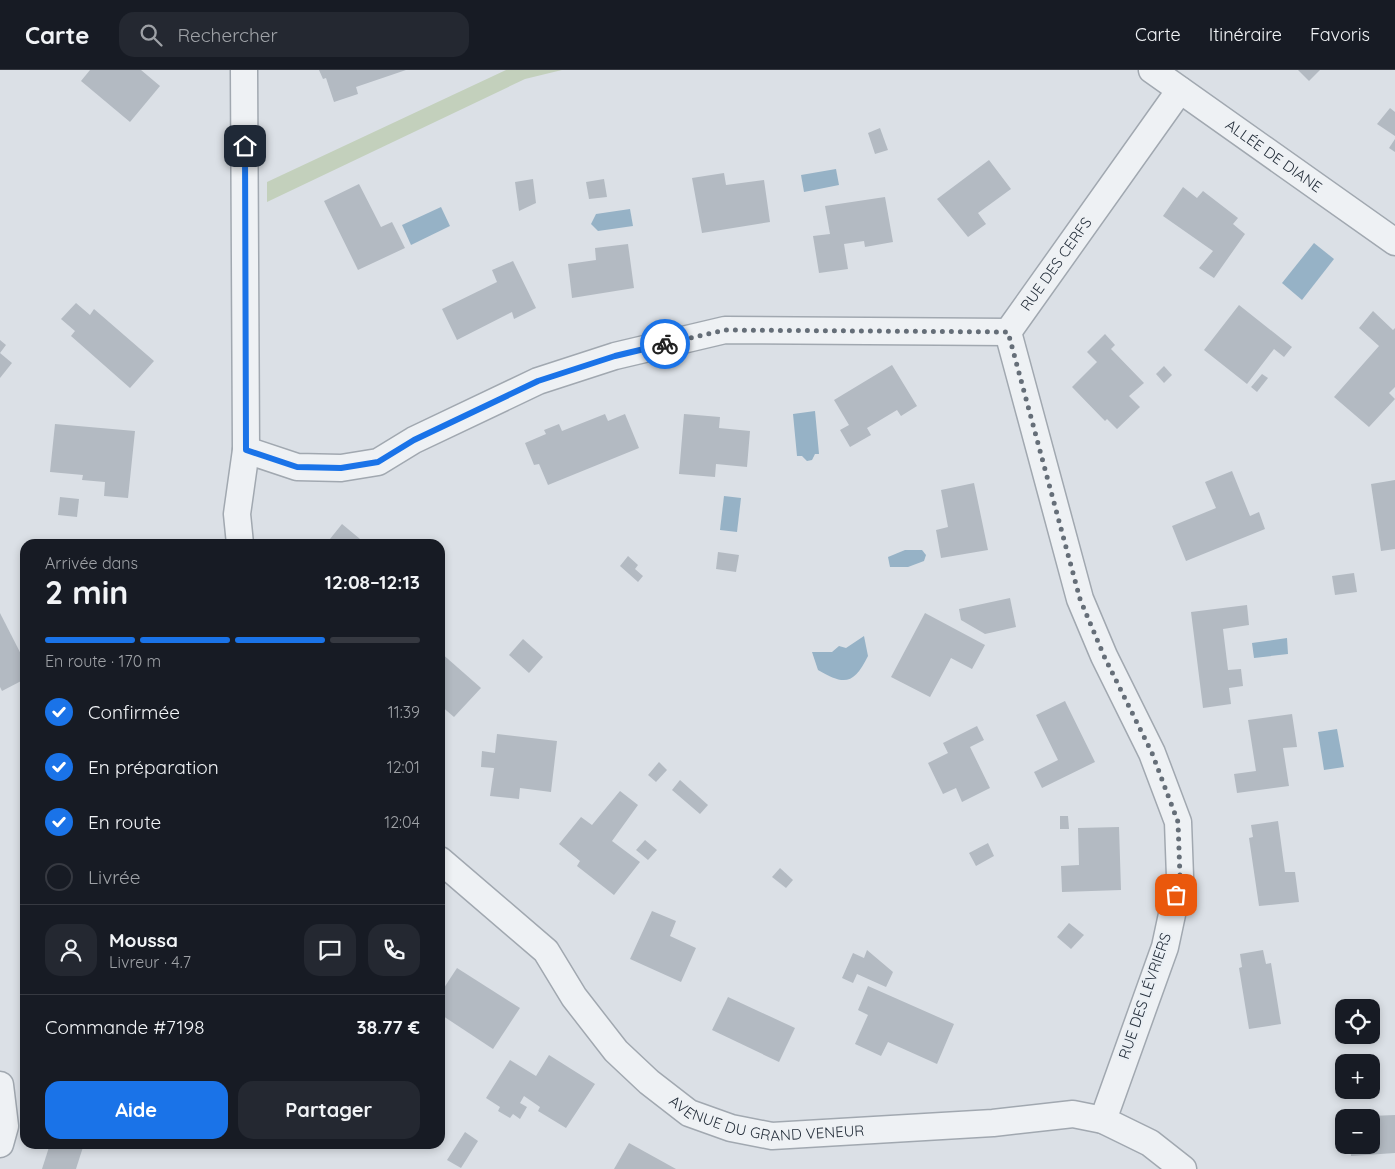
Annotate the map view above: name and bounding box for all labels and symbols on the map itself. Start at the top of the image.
street label: ALLÉE DE DIANE [1222,115,1326,196]
pin [224,125,266,167]
street label: RUE DES CERFS [1016,213,1096,314]
courier [640,319,690,369]
pin [1155,874,1197,916]
street label: RUE DES LÉVRIERS [1114,930,1175,1062]
street label: AVENUE DU GRAND VENEUR [666,1091,865,1145]

